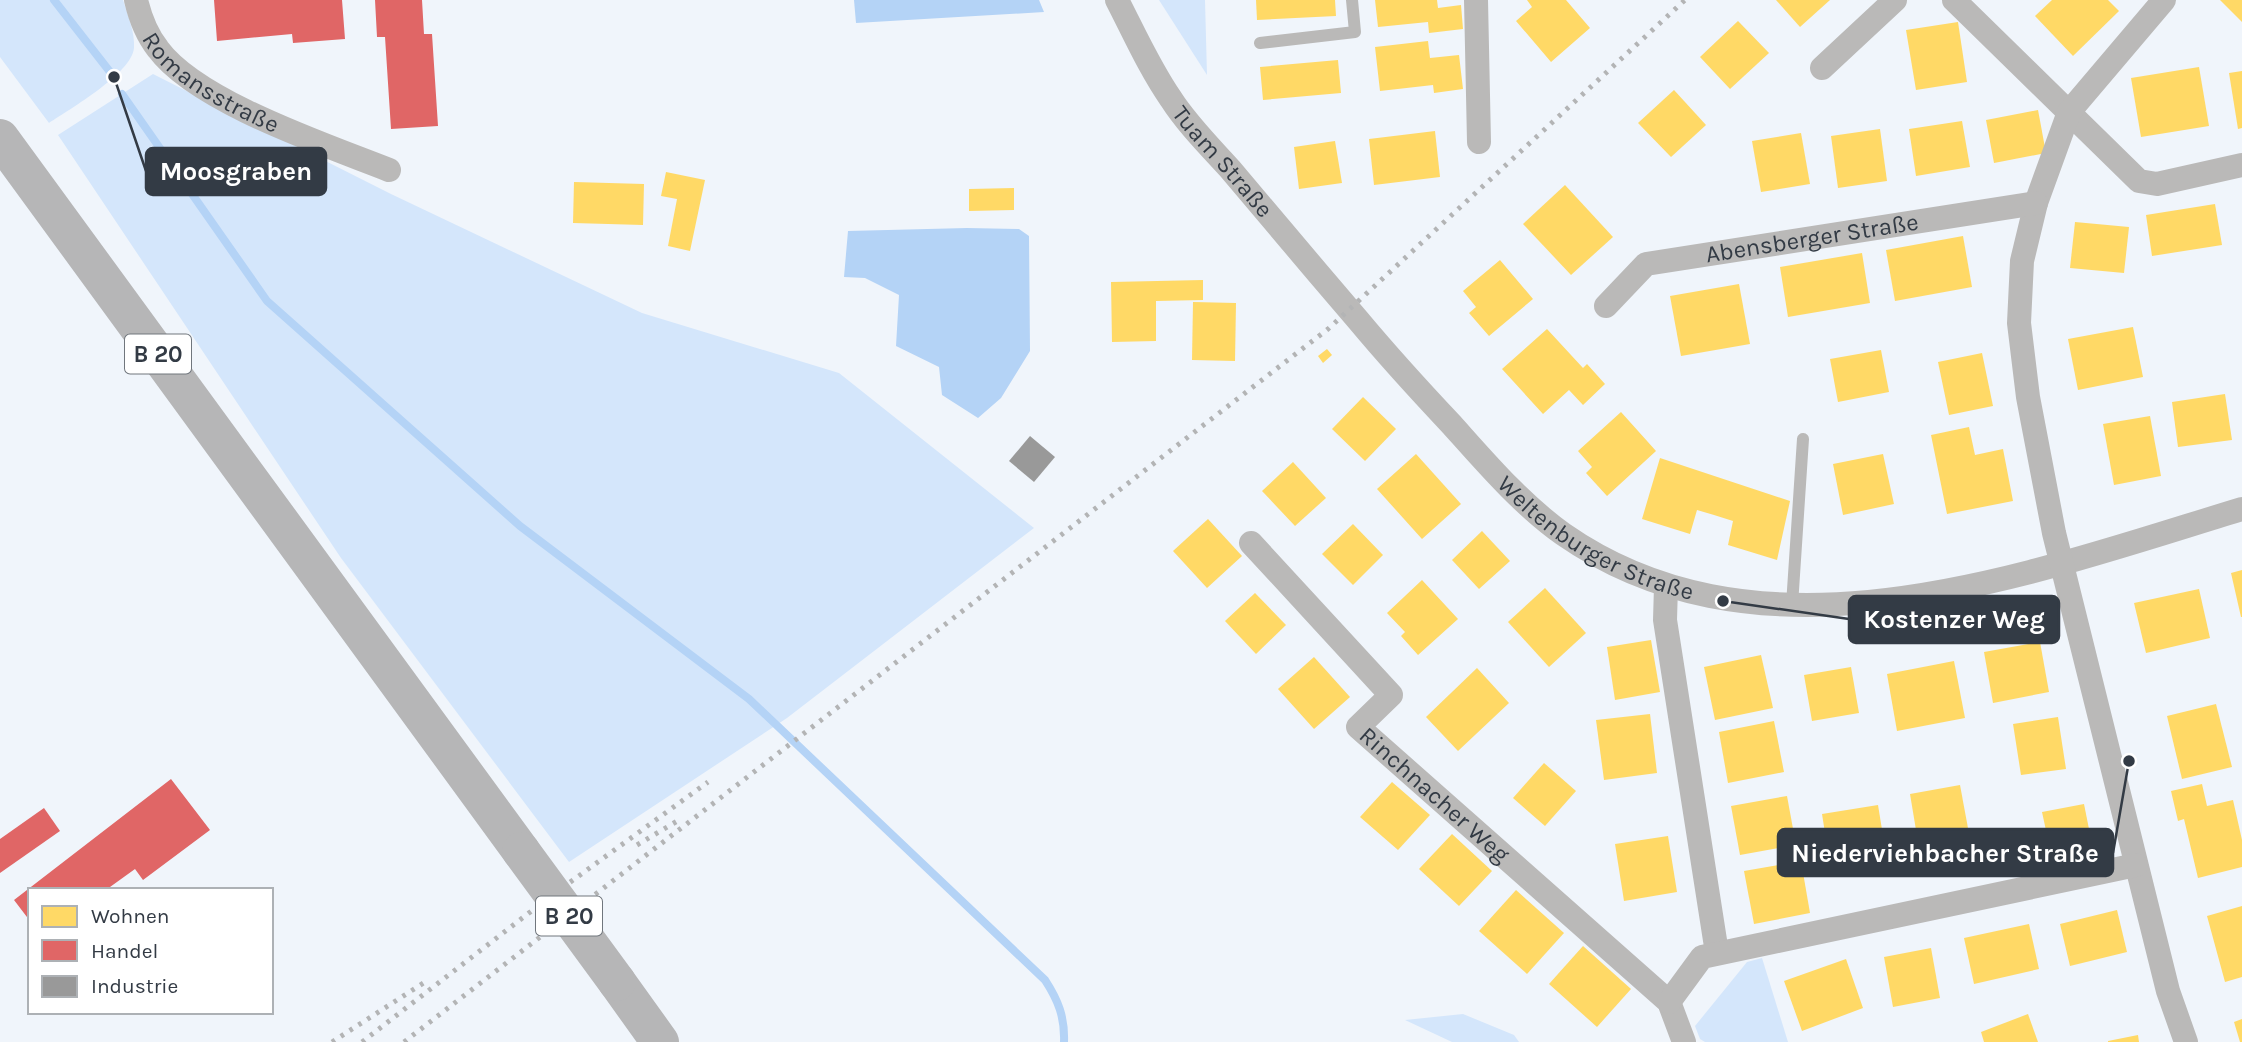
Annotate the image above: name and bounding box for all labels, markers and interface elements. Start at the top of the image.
street label: Romansstraße [136,27,283,139]
street label: Tuam Straße [1166,100,1279,223]
callout: Moosgraben [146,148,326,195]
text: Moosgraben [160,156,312,187]
street label: Abensberger Straße [1704,208,1920,268]
road number: B 20 [125,334,191,374]
street label: Weltenburger Straße [1492,470,1697,606]
callout: Kostenzer Weg [1849,596,2059,643]
text: Kostenzer Weg [1863,604,2045,635]
street label: Rinchnacher Weg [1354,721,1516,869]
callout: Niederviehbacher Straße [1778,829,2113,876]
text: Niederviehbacher Straße [1791,838,2099,869]
legend [28,888,273,1014]
road number: B 20 [536,897,602,936]
text: Wohnen [91,904,169,928]
text: Handel [91,939,158,963]
text: Industrie [91,974,178,998]

